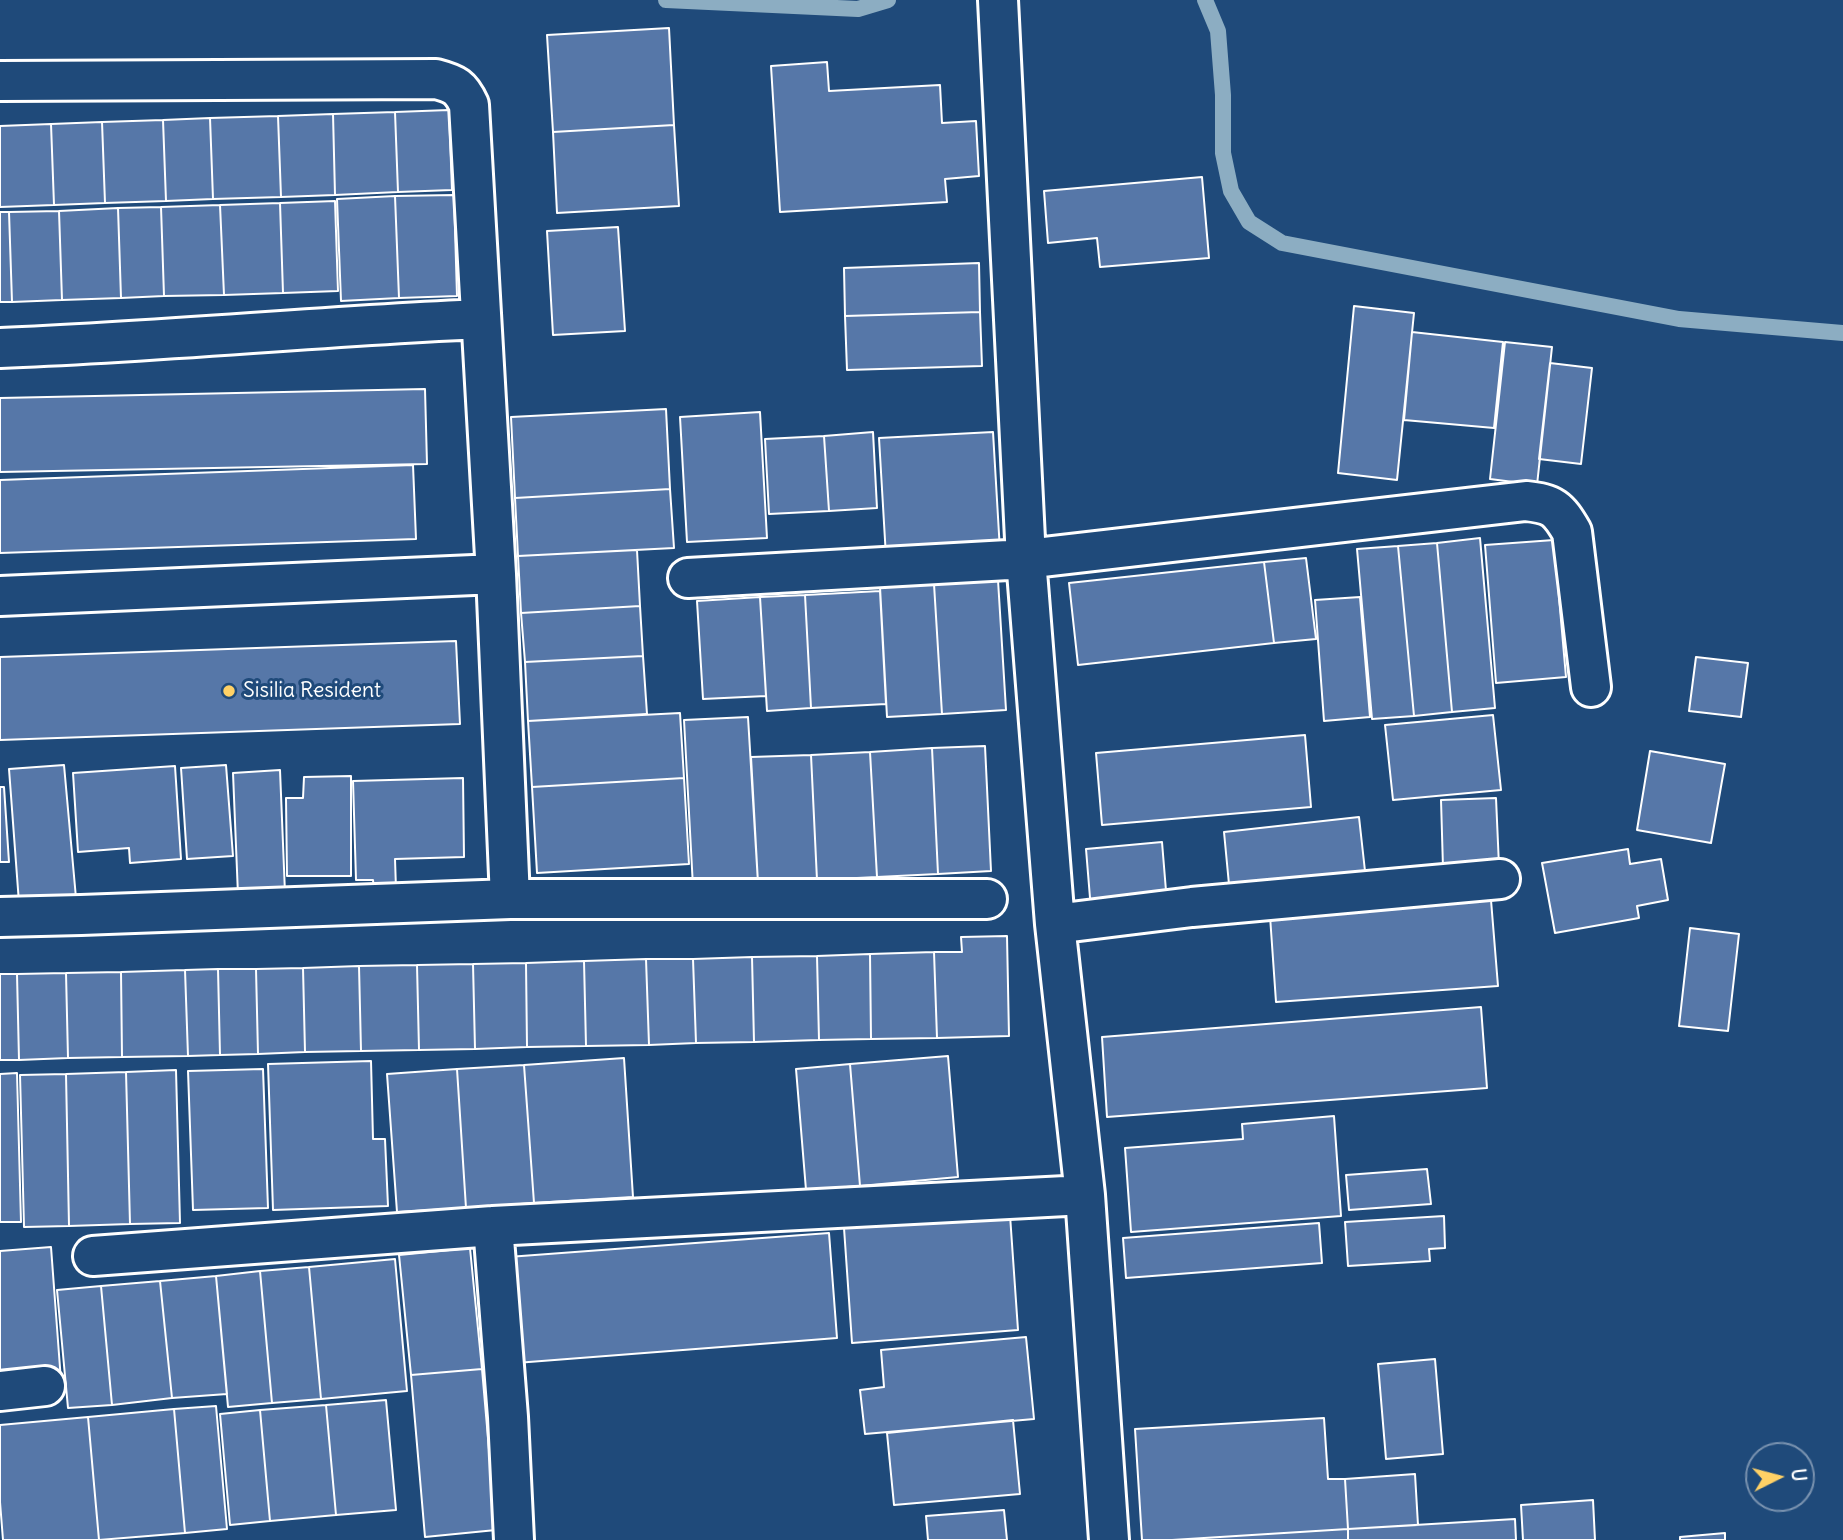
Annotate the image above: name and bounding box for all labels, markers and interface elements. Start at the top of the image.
place label: Sisilia Resident [243,678,381,704]
marker: Sisilia Resident [221,683,237,699]
north arrow [1745,1442,1815,1512]
text: U [1786,1467,1812,1483]

